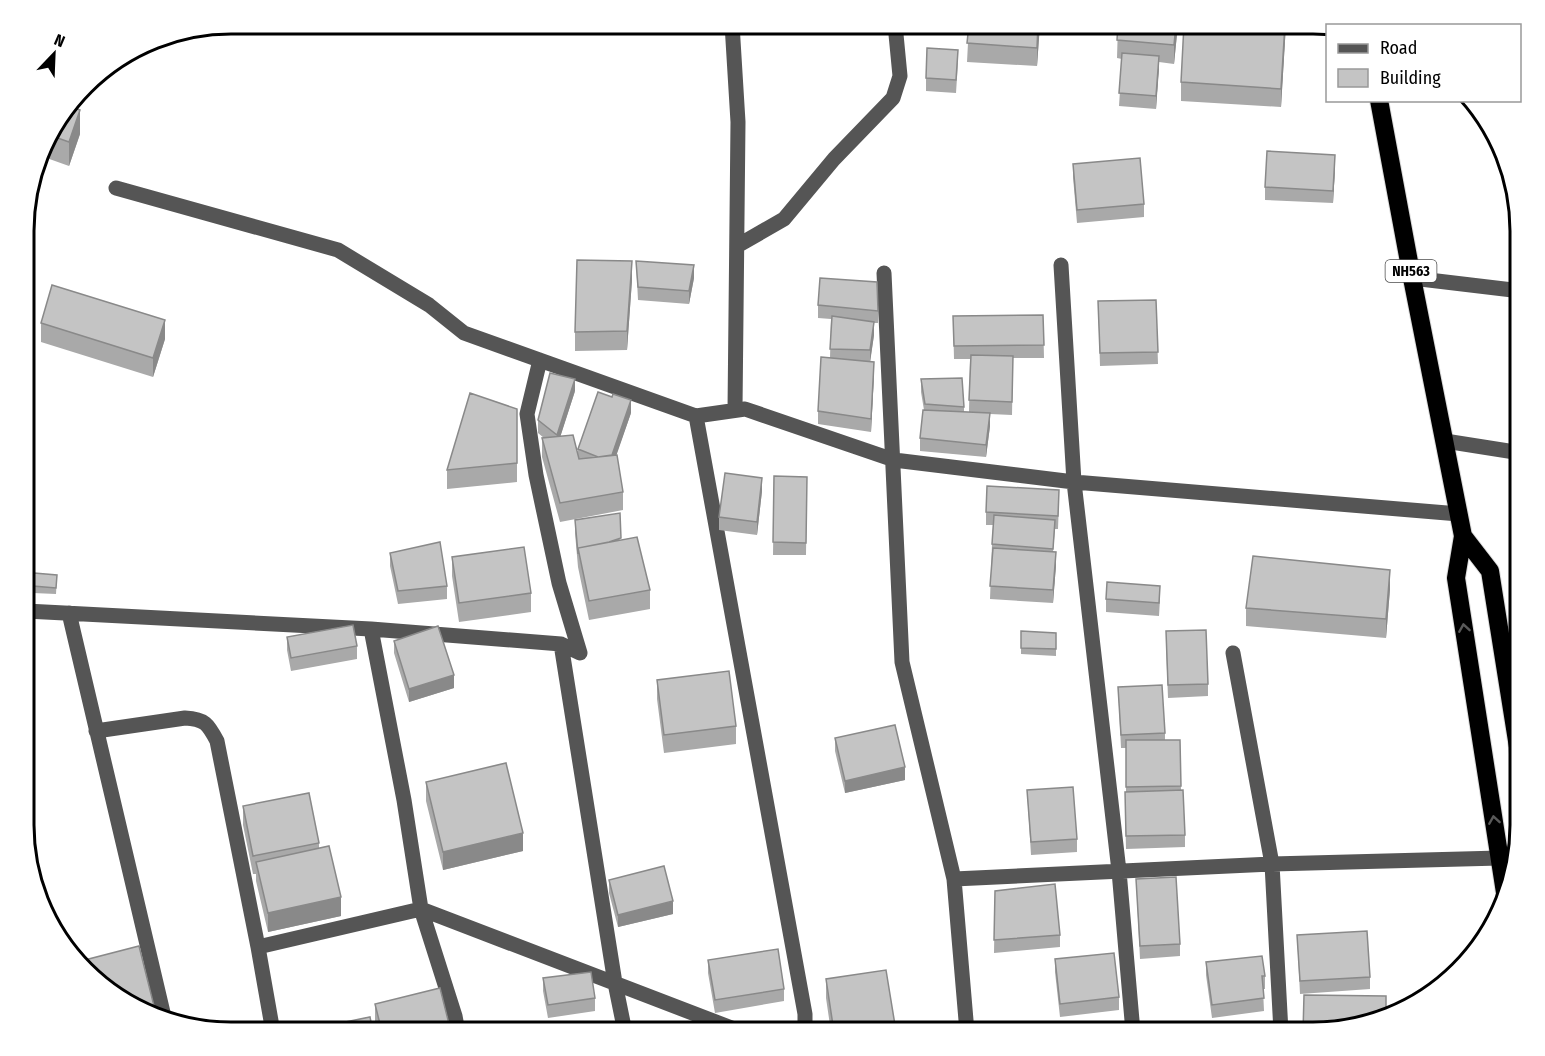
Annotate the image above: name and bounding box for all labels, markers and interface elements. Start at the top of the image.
north arrow [24,24,84,84]
legend [1326,24,1521,102]
text: N [52,30,68,51]
text: Road [1380,37,1417,59]
text: Building [1380,67,1441,89]
road number: NH563 [1386,260,1436,282]
one-way arrow [1458,623,1471,633]
one-way arrow [1489,815,1501,825]

